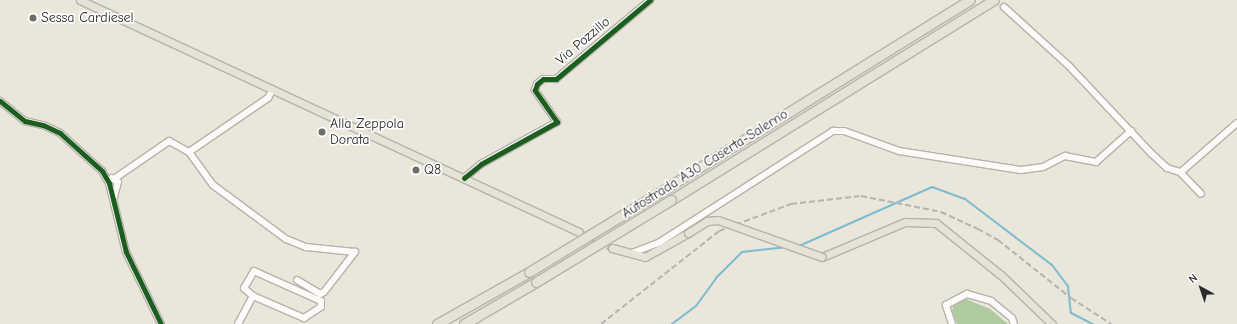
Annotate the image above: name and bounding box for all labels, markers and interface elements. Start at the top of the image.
place label: Sessa Cardiesel [41,10,134,26]
marker: Sessa Cardiesel [28,13,38,23]
street label: Via Pozzillo [552,13,614,69]
street label: Autostrada A30 Caserta-Salerno [619,106,791,222]
place label: Alla Zeppola Dorata [330,116,404,148]
marker: Alla Zeppola Dorata [317,127,327,137]
place label: Q8 [424,162,441,178]
marker: Q8 [411,165,421,175]
north arrow [1181,268,1221,308]
text: N [1186,271,1200,286]

